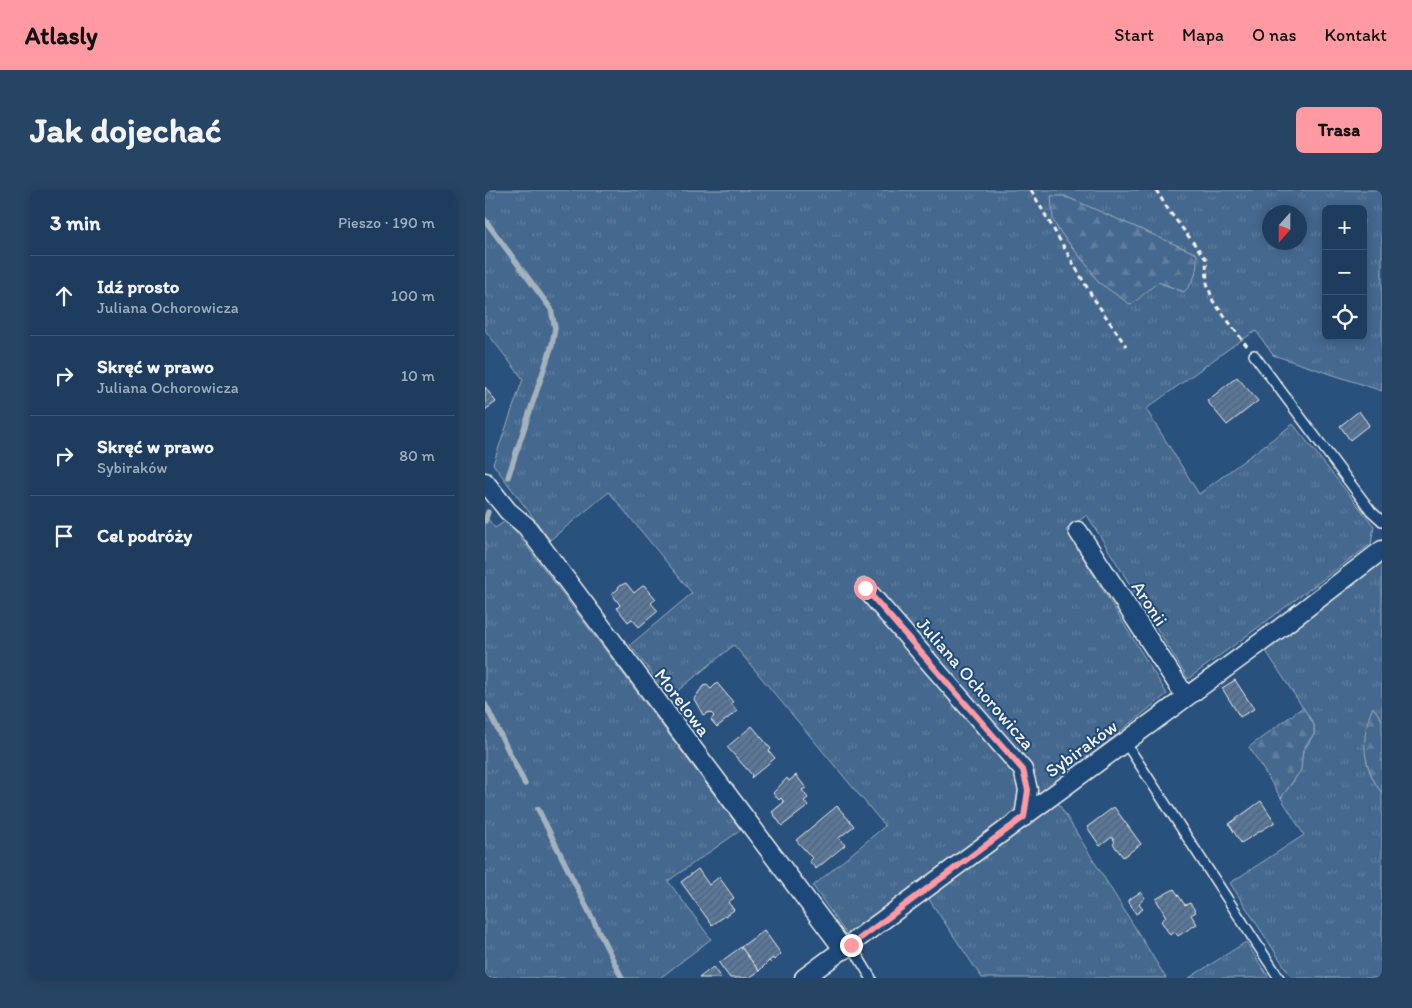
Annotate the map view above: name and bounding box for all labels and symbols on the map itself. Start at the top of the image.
north arrow [1262,205,1307,250]
street label: Aronii [1127,576,1173,630]
route start [854,577,877,600]
street label: Juliana Ochorowicza [912,612,1039,754]
street label: Morelowa [650,664,716,741]
street label: Sybiraków [1041,714,1122,782]
route end [840,934,863,957]

